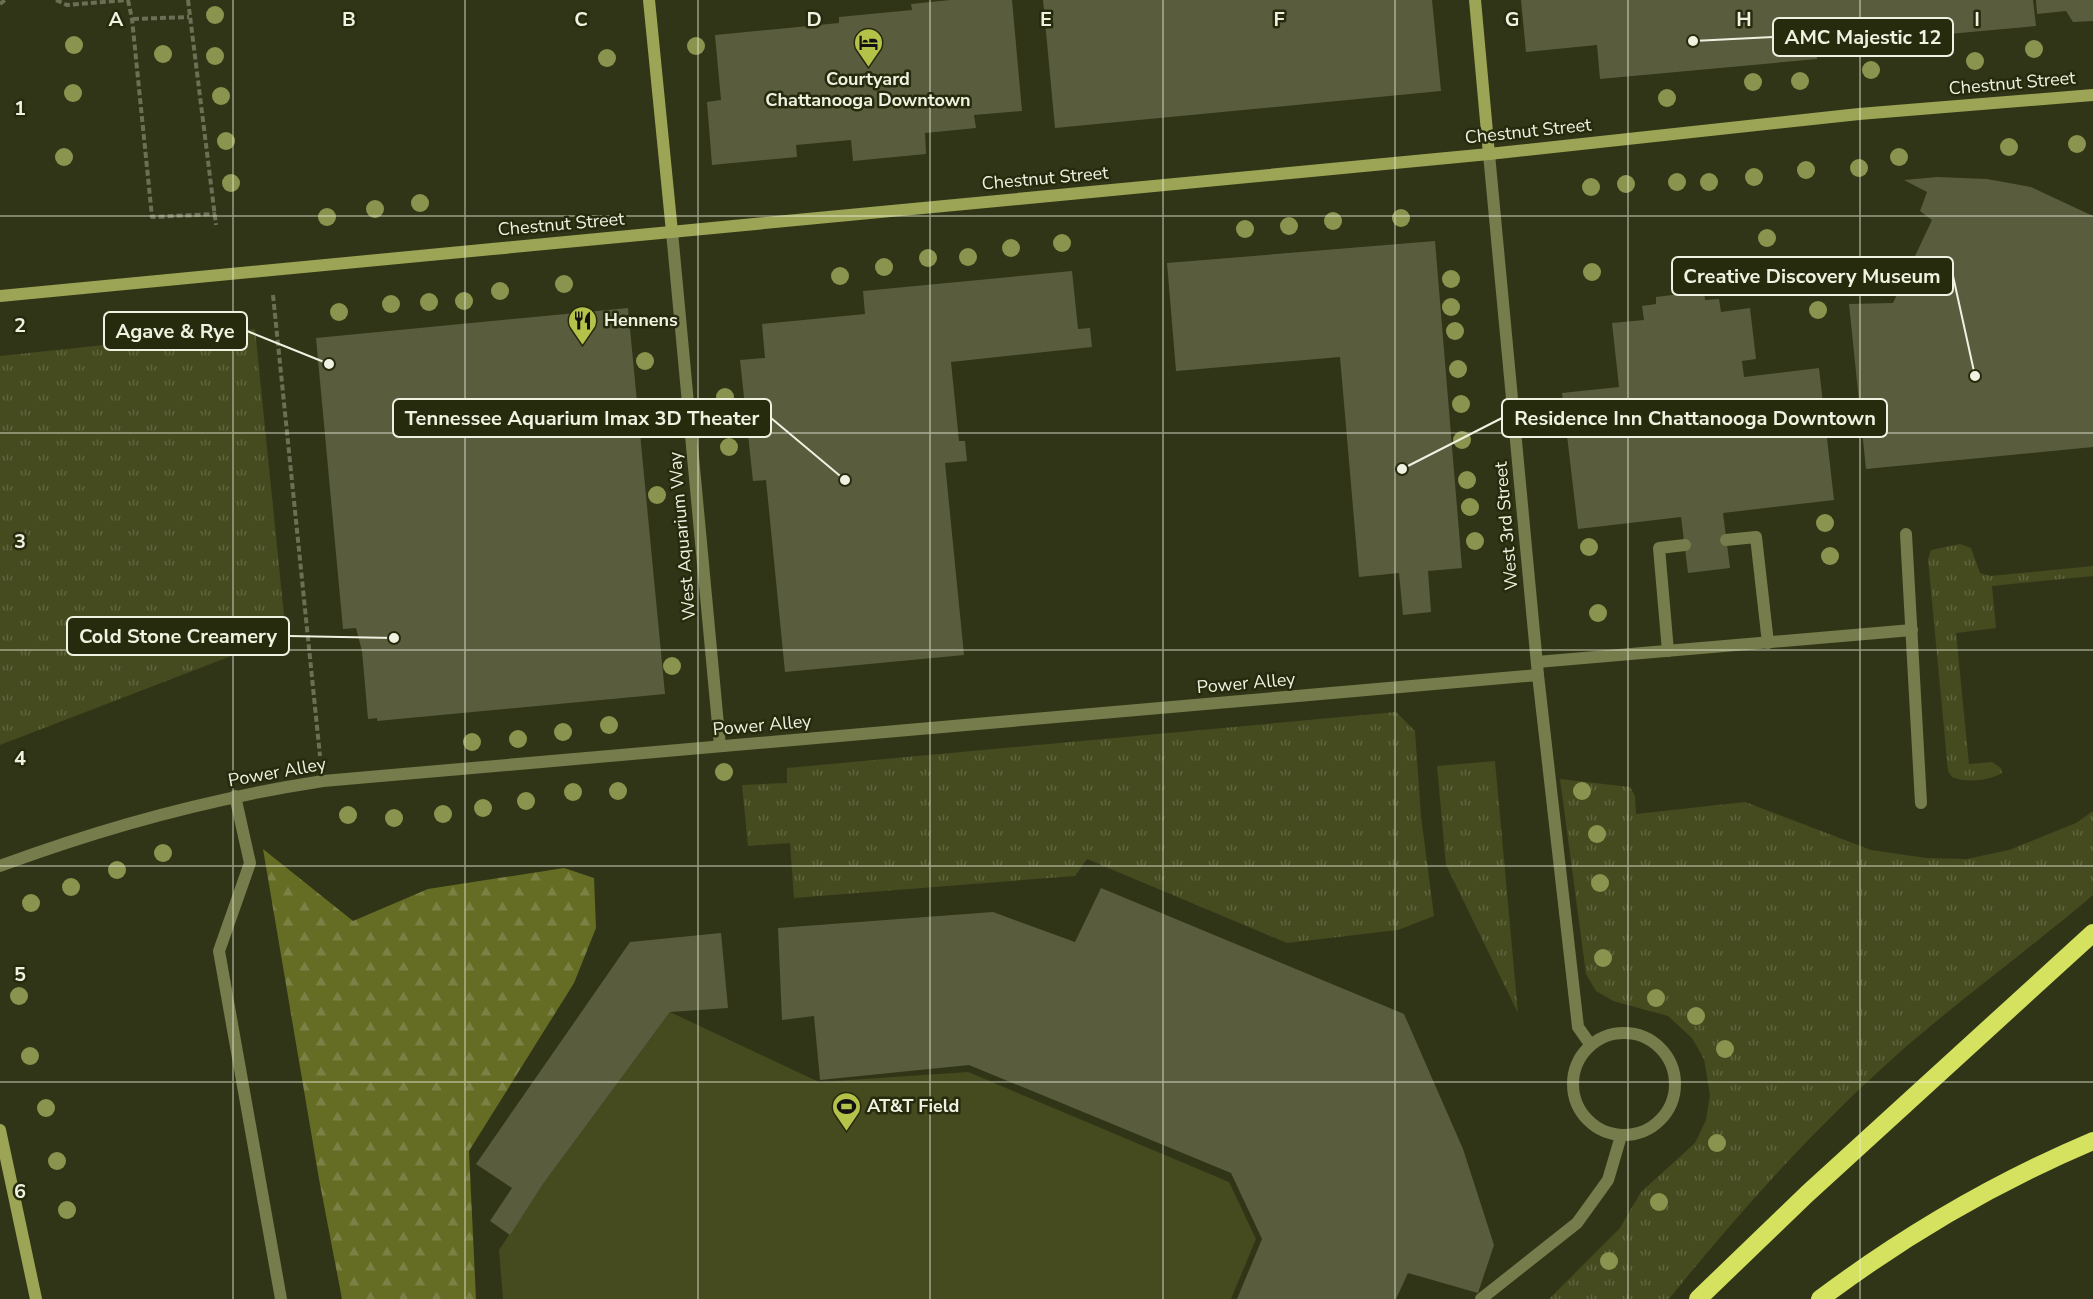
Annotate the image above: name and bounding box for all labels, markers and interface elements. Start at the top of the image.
text: A [109,6,124,33]
text: B [342,6,356,33]
text: C [574,6,588,33]
text: D [806,6,822,33]
text: E [1040,6,1052,33]
text: F [1273,6,1285,33]
text: G [1505,6,1519,33]
text: H [1736,6,1752,33]
text: I [1974,6,1980,33]
callout: AMC Majestic 12 [1773,18,1953,56]
text: AMC Majestic 12 [1785,24,1941,51]
hotel icon: Courtyard Chattanooga Downtown [852,26,884,68]
street label: Chestnut Street [1948,65,2077,100]
place label: Courtyard Chattanooga Downtown [765,67,971,112]
text: 1 [14,95,26,122]
street label: Chestnut Street [1464,112,1593,150]
street label: Chestnut Street [981,160,1110,195]
street label: Chestnut Street [497,206,626,241]
callout: Creative Discovery Museum [1672,257,1953,295]
text: Creative Discovery Museum [1683,263,1941,290]
restaurant icon: Hennens [567,304,599,346]
place label: Hennens [604,308,678,332]
text: 2 [14,312,26,339]
callout: Agave & Rye [104,312,247,350]
text: Agave & Rye [115,318,235,345]
callout: Tennessee Aquarium Imax 3D Theater [393,399,771,437]
callout: Residence Inn Chattanooga Downtown [1502,399,1887,437]
text: Tennessee Aquarium Imax 3D Theater [405,405,759,432]
text: Residence Inn Chattanooga Downtown [1514,405,1876,432]
street label: West Aquarium Way [663,450,701,621]
street label: West 3rd Street [1488,460,1524,591]
text: 3 [14,528,26,555]
callout: Cold Stone Creamery [67,617,289,655]
text: Cold Stone Creamery [79,623,277,650]
street label: Power Alley [1196,667,1297,699]
street label: Power Alley [712,709,813,741]
text: 4 [14,745,26,772]
street label: Power Alley [226,751,329,792]
text: 5 [14,961,26,988]
sports icon: AT&T Field [830,1090,862,1132]
place label: AT&T Field [867,1094,959,1118]
text: 6 [14,1178,26,1205]

